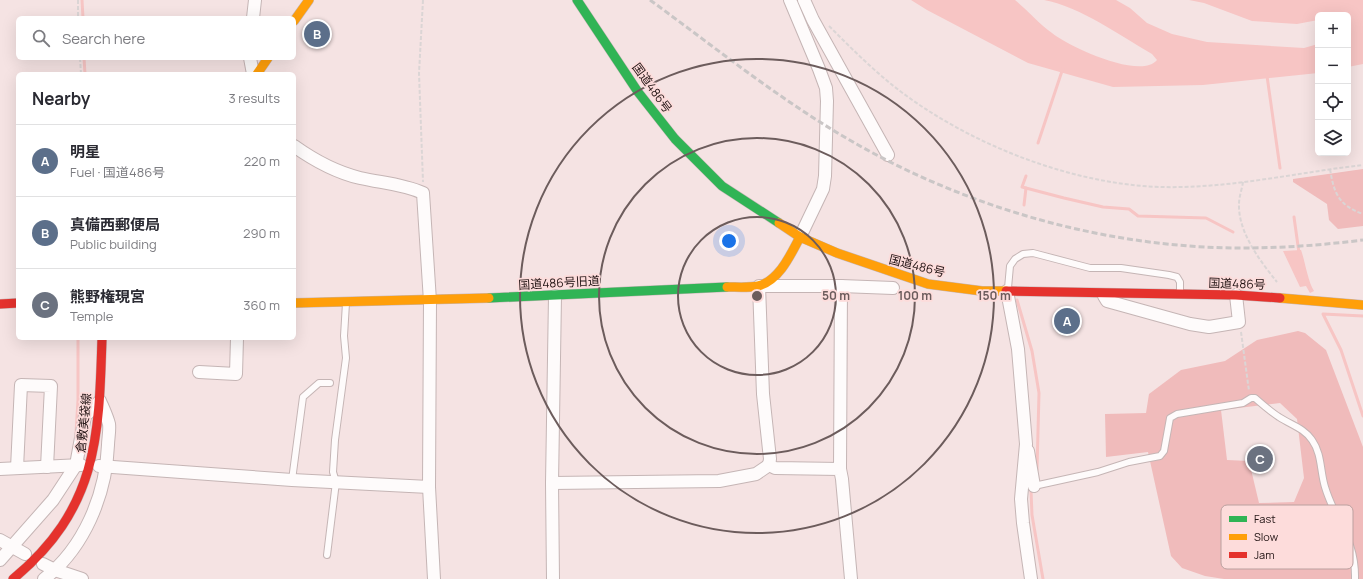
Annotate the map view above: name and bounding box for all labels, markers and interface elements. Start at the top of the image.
map controls [1315,12,1351,156]
button: + [1315,12,1351,48]
search box [16,16,296,60]
pin: B [304,19,330,49]
icon: search [30,27,52,49]
text: Search here [62,28,145,49]
button: − [1315,48,1351,84]
street label: 国道486号 [629,59,676,116]
button: locate [1315,84,1351,120]
text: Nearby [32,87,90,110]
text: 3 results [228,89,280,107]
button: layers [1315,120,1351,156]
text: 明星 [70,141,100,162]
text: A [41,152,49,170]
text: 220 m [244,152,280,170]
text: Fuel · 国道486号 [70,163,165,181]
text: 真備西郵便局 [70,214,160,235]
text: B [41,224,49,242]
text: 290 m [243,224,280,242]
your location [719,231,739,251]
text: Public building [70,235,157,253]
street label: 国道486号 [887,250,947,281]
street label: 国道486号旧道 [518,272,600,293]
street label: 国道486号 [1208,274,1266,293]
text: 熊野権現宮 [70,286,145,307]
text: 50 m [822,287,850,304]
text: 100 m [898,287,932,304]
text: 150 m [977,287,1011,304]
centre of rings [750,289,764,303]
text: C [40,296,50,314]
text: 360 m [243,296,280,314]
pin: A [1054,306,1080,336]
text: Temple [70,307,113,325]
street label: 倉敷美袋線 [72,392,95,454]
pin: C [1247,444,1273,474]
legend [1221,505,1353,569]
text: Fast [1254,511,1276,526]
text: Slow [1254,529,1279,544]
text: Jam [1254,547,1275,562]

